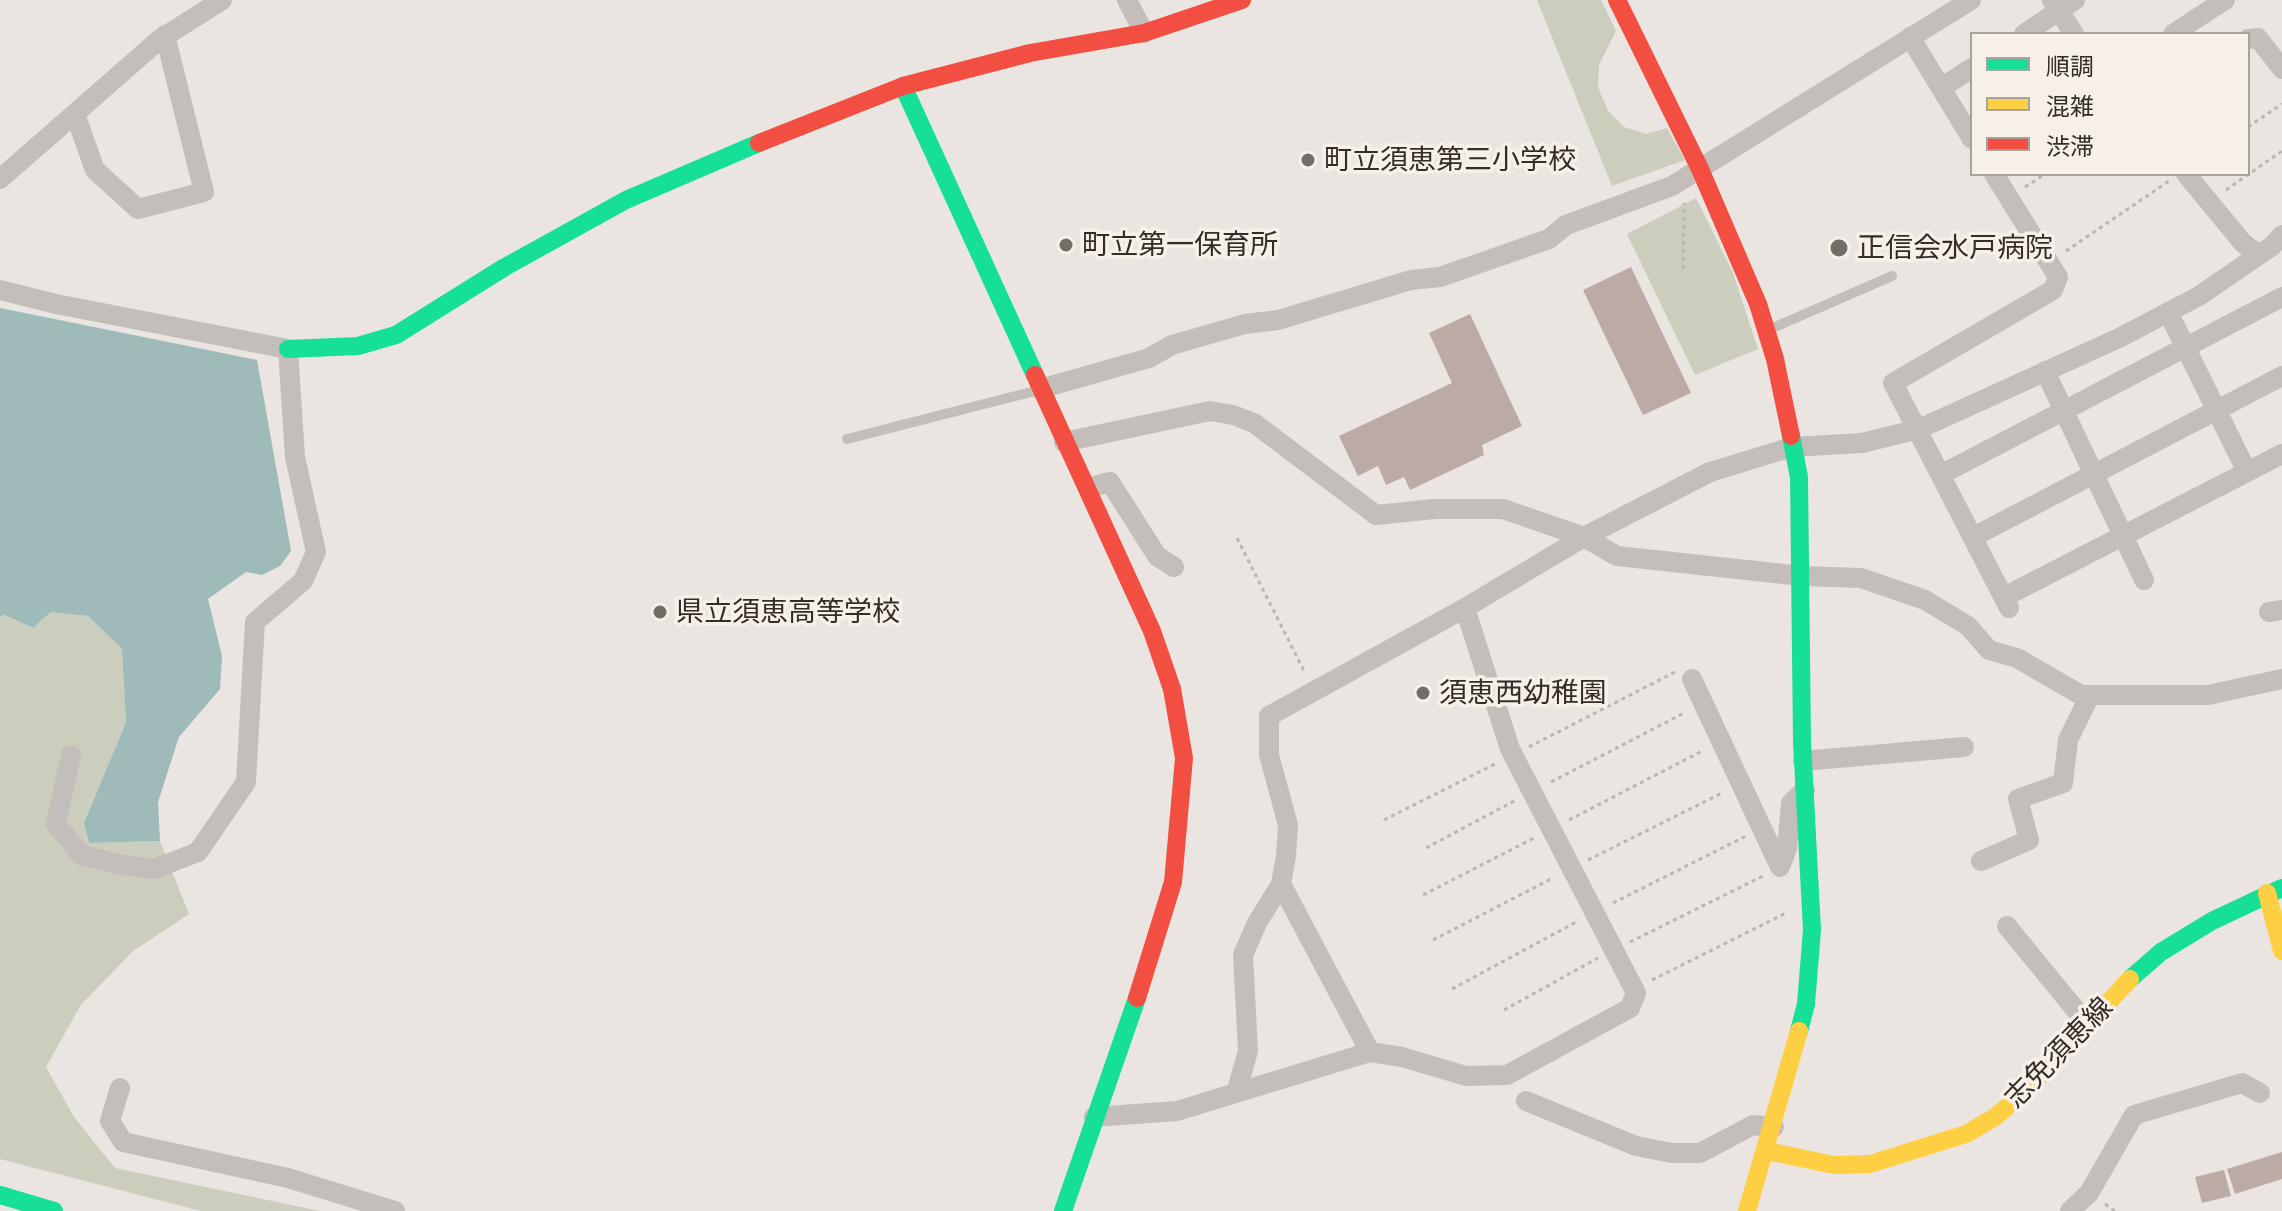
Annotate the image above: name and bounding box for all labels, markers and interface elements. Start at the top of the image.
legend [1970,32,2250,176]
text: 順調 [2046,52,2094,80]
text: 混雑 [2046,92,2094,120]
text: 渋滞 [2046,132,2094,160]
place label: 町立須恵第三小学校 [1324,143,1576,177]
marker: 町立須恵第三小学校 [1299,151,1317,169]
place label: 町立第一保育所 [1082,228,1278,262]
place label: 正信会水戸病院 [1857,231,2053,265]
marker: 町立第一保育所 [1057,236,1075,254]
marker: 正信会水戸病院 [1828,237,1850,259]
place label: 県立須恵高等学校 [676,595,900,629]
marker: 県立須恵高等学校 [651,603,669,621]
place label: 須恵西幼稚園 [1439,676,1607,710]
marker: 須恵西幼稚園 [1414,684,1432,702]
street label: 志免須恵線 [1998,991,2120,1115]

